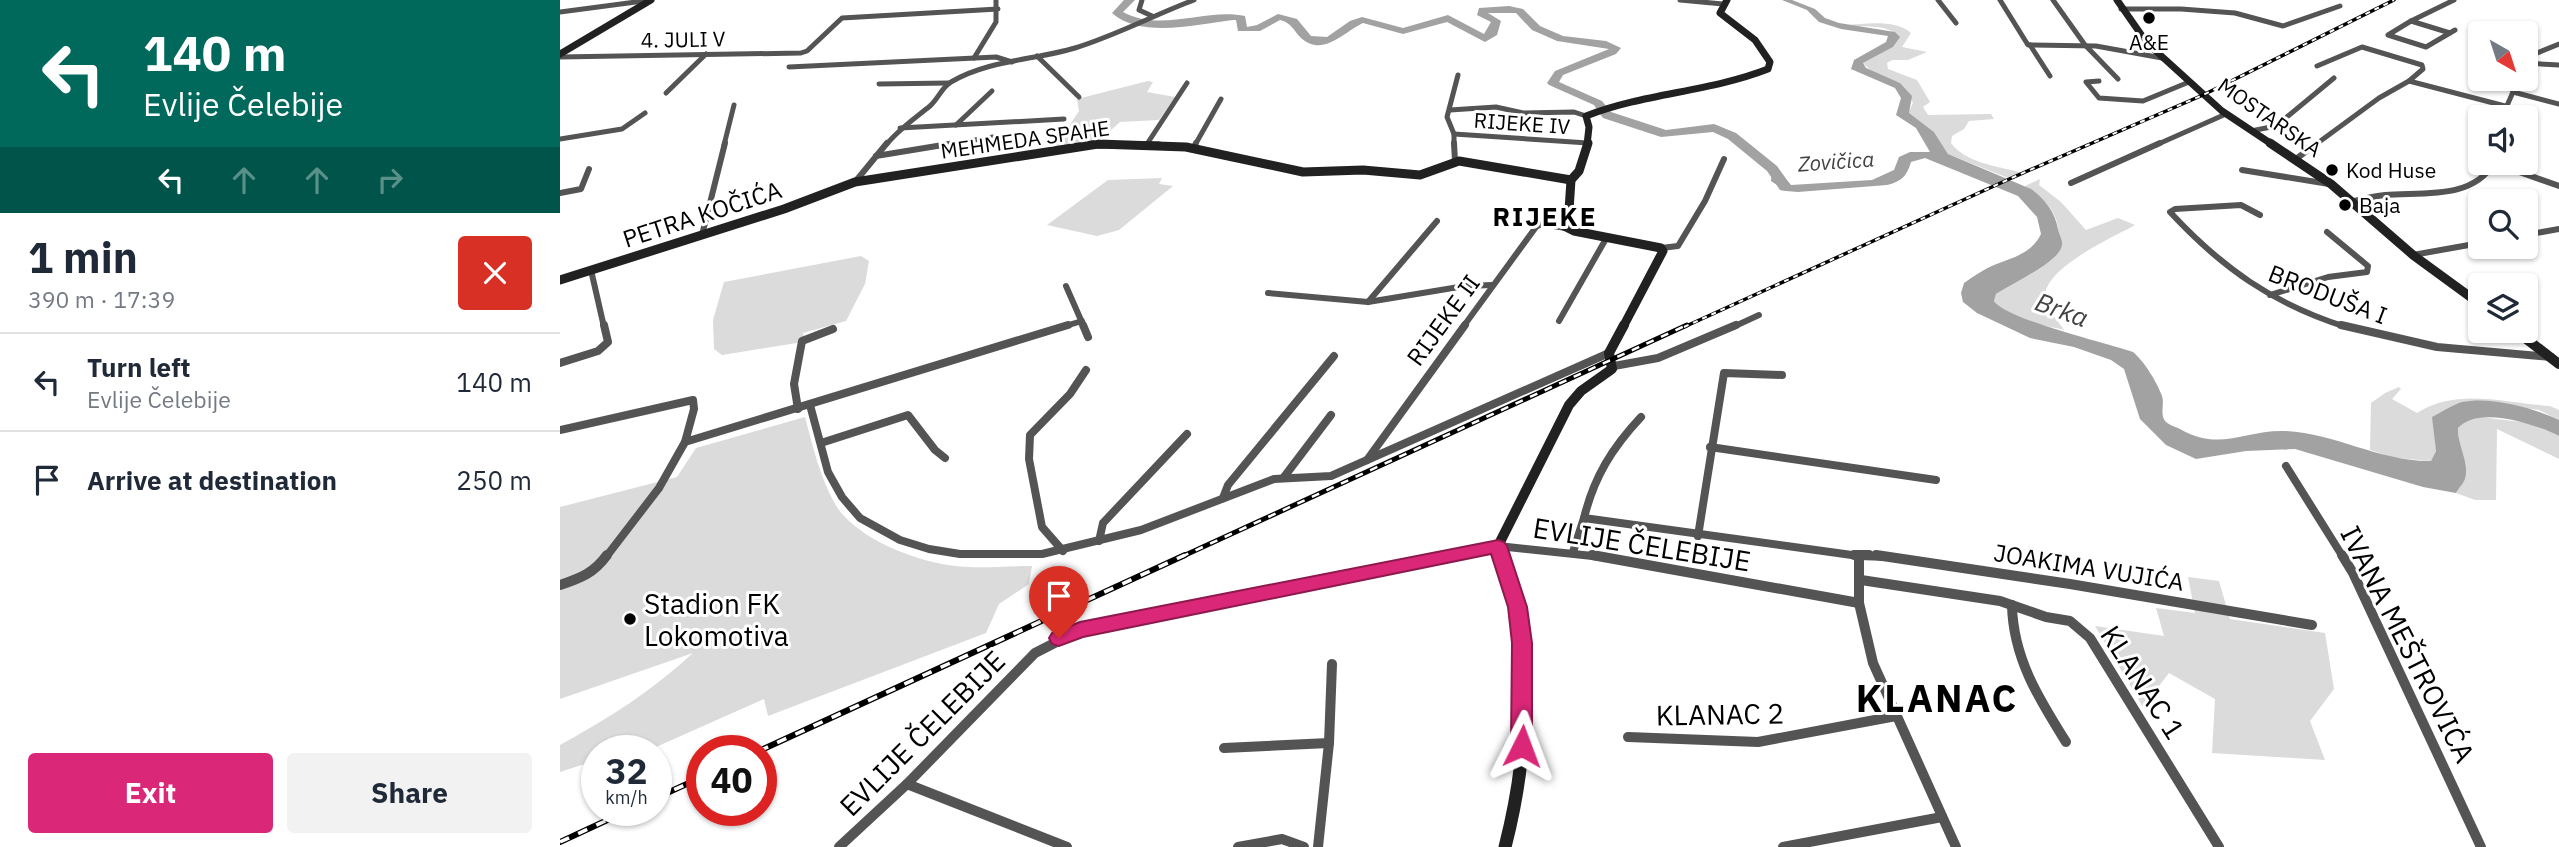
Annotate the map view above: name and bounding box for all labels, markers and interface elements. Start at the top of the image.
marker: A&E [2141,10,2157,26]
text: 140 m [143,21,287,84]
north arrow [2468,21,2538,91]
map controls [2468,21,2538,343]
street label: 4. JULI V [640,24,726,54]
icon: left [28,28,119,119]
place label: A&E [2129,28,2169,56]
street label: MOSTARSKA [2213,71,2327,163]
text: Evlije Čelebije [143,83,343,125]
button: sound [2468,105,2538,175]
street label: RIJEKE IV [1473,106,1571,140]
street label: MEHMEDA SPAHE [939,113,1111,165]
water label: Zovičica [1796,144,1875,178]
place label: Kod Huse [2346,156,2436,184]
icon: left [152,161,190,199]
icon: ahead [225,161,263,199]
icon: ahead [298,161,336,199]
icon: right [371,161,409,199]
marker: Kod Huse [2324,162,2340,178]
street label: PETRA KOČIĆA [619,173,785,255]
button: search [2468,189,2538,259]
place label: Baja [2359,191,2400,219]
marker: Baja [2337,197,2353,213]
district label: RIJEKE [1493,199,1597,233]
text: 1 min [28,230,138,285]
button: close [458,236,532,310]
street label: BRODUŠA I [2264,257,2392,331]
street label: RIJEKE II [1399,268,1487,372]
button: layers [2468,273,2538,343]
text: 390 m · 17:39 [28,284,175,314]
water label: Brka [2031,284,2093,334]
text: Turn left [87,350,190,384]
icon: left [28,363,66,401]
text: 140 m [456,365,532,399]
text: Evlije Čelebije [87,384,231,414]
icon: arrive [28,461,66,499]
text: Arrive at destination [87,463,337,497]
text: 250 m [456,463,532,497]
street label: EVLIJE ČELEBIJE [1531,509,1753,579]
street label: IVANA MEŠTROVIĆA [2332,519,2484,769]
street label: JOAKIMA VUJIĆA [1992,536,2186,598]
pin [1029,566,1089,638]
icon: arrive [1040,577,1078,615]
place label: Stadion FK Lokomotiva [644,585,789,654]
marker: Stadion FK Lokomotiva [622,611,638,627]
street label: KLANAC 1 [2093,618,2193,746]
street label: EVLIJE ČELEBIJE [831,642,1013,824]
district label: KLANAC [1856,673,2018,722]
street label: KLANAC 2 [1655,694,1785,734]
position arrow [1485,709,1559,783]
speed limit sign: 40 [686,735,777,826]
text: 32 [605,748,648,794]
button: Exit [28,753,273,833]
button: Share [287,753,532,833]
text: km/h [605,786,648,809]

